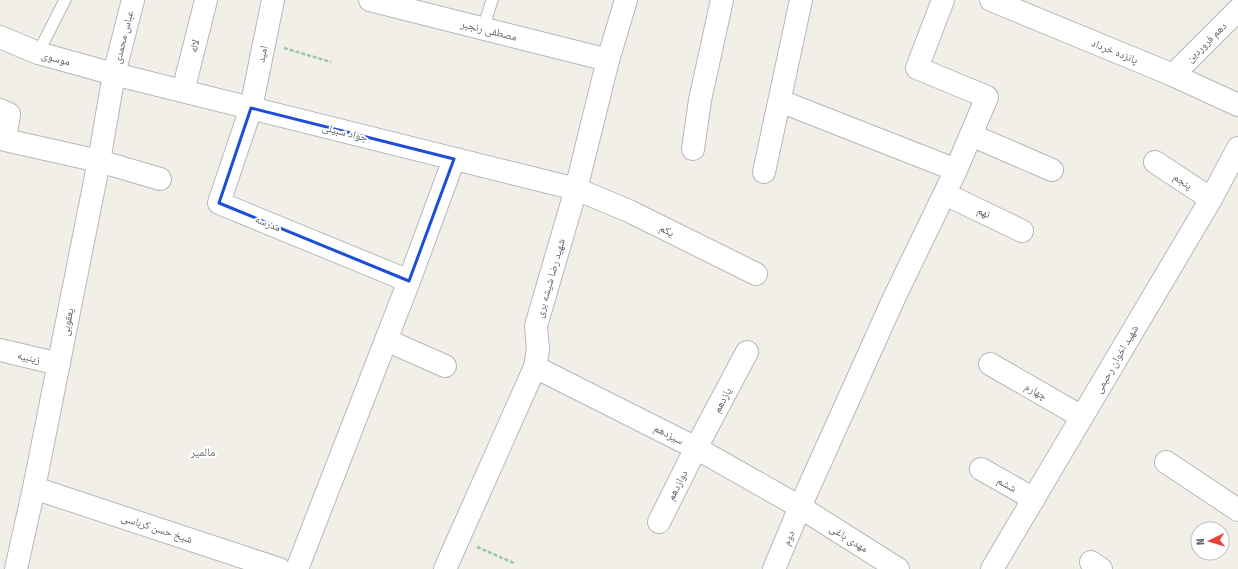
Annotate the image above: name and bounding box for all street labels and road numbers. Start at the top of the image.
street label: عباس محمدی [111,9,136,65]
street label: مصطفی رنجبر [459,17,518,44]
street label: دهم فروردین [1183,19,1230,66]
street label: پانزده خرداد [1090,36,1140,67]
street label: لاله [187,38,203,54]
street label: امید [255,45,270,64]
street label: موسوی [40,48,72,69]
street label: جواد سبیلی [321,121,369,144]
street label: پنجم [1170,170,1195,193]
street label: نهم [975,204,992,222]
street label: مدرسه [253,212,283,234]
street label: یکم [657,221,677,241]
street label: شهید رضا شیشه بری [533,237,568,319]
street label: یعقوبی [58,306,77,337]
street label: شهید اخوان رحیمی [1092,323,1141,396]
street label: زینبیه [16,349,42,366]
street label: چهارم [1022,380,1049,403]
street label: یازدهم [710,385,736,416]
street label: سیزدهم [651,421,686,448]
street label: دوازدهم [664,467,692,503]
street label: ششم [994,474,1019,496]
street label: شیخ حسن کرباسی [120,511,194,546]
street label: مهدی باغی [827,522,870,555]
street label: دوم [780,528,797,548]

